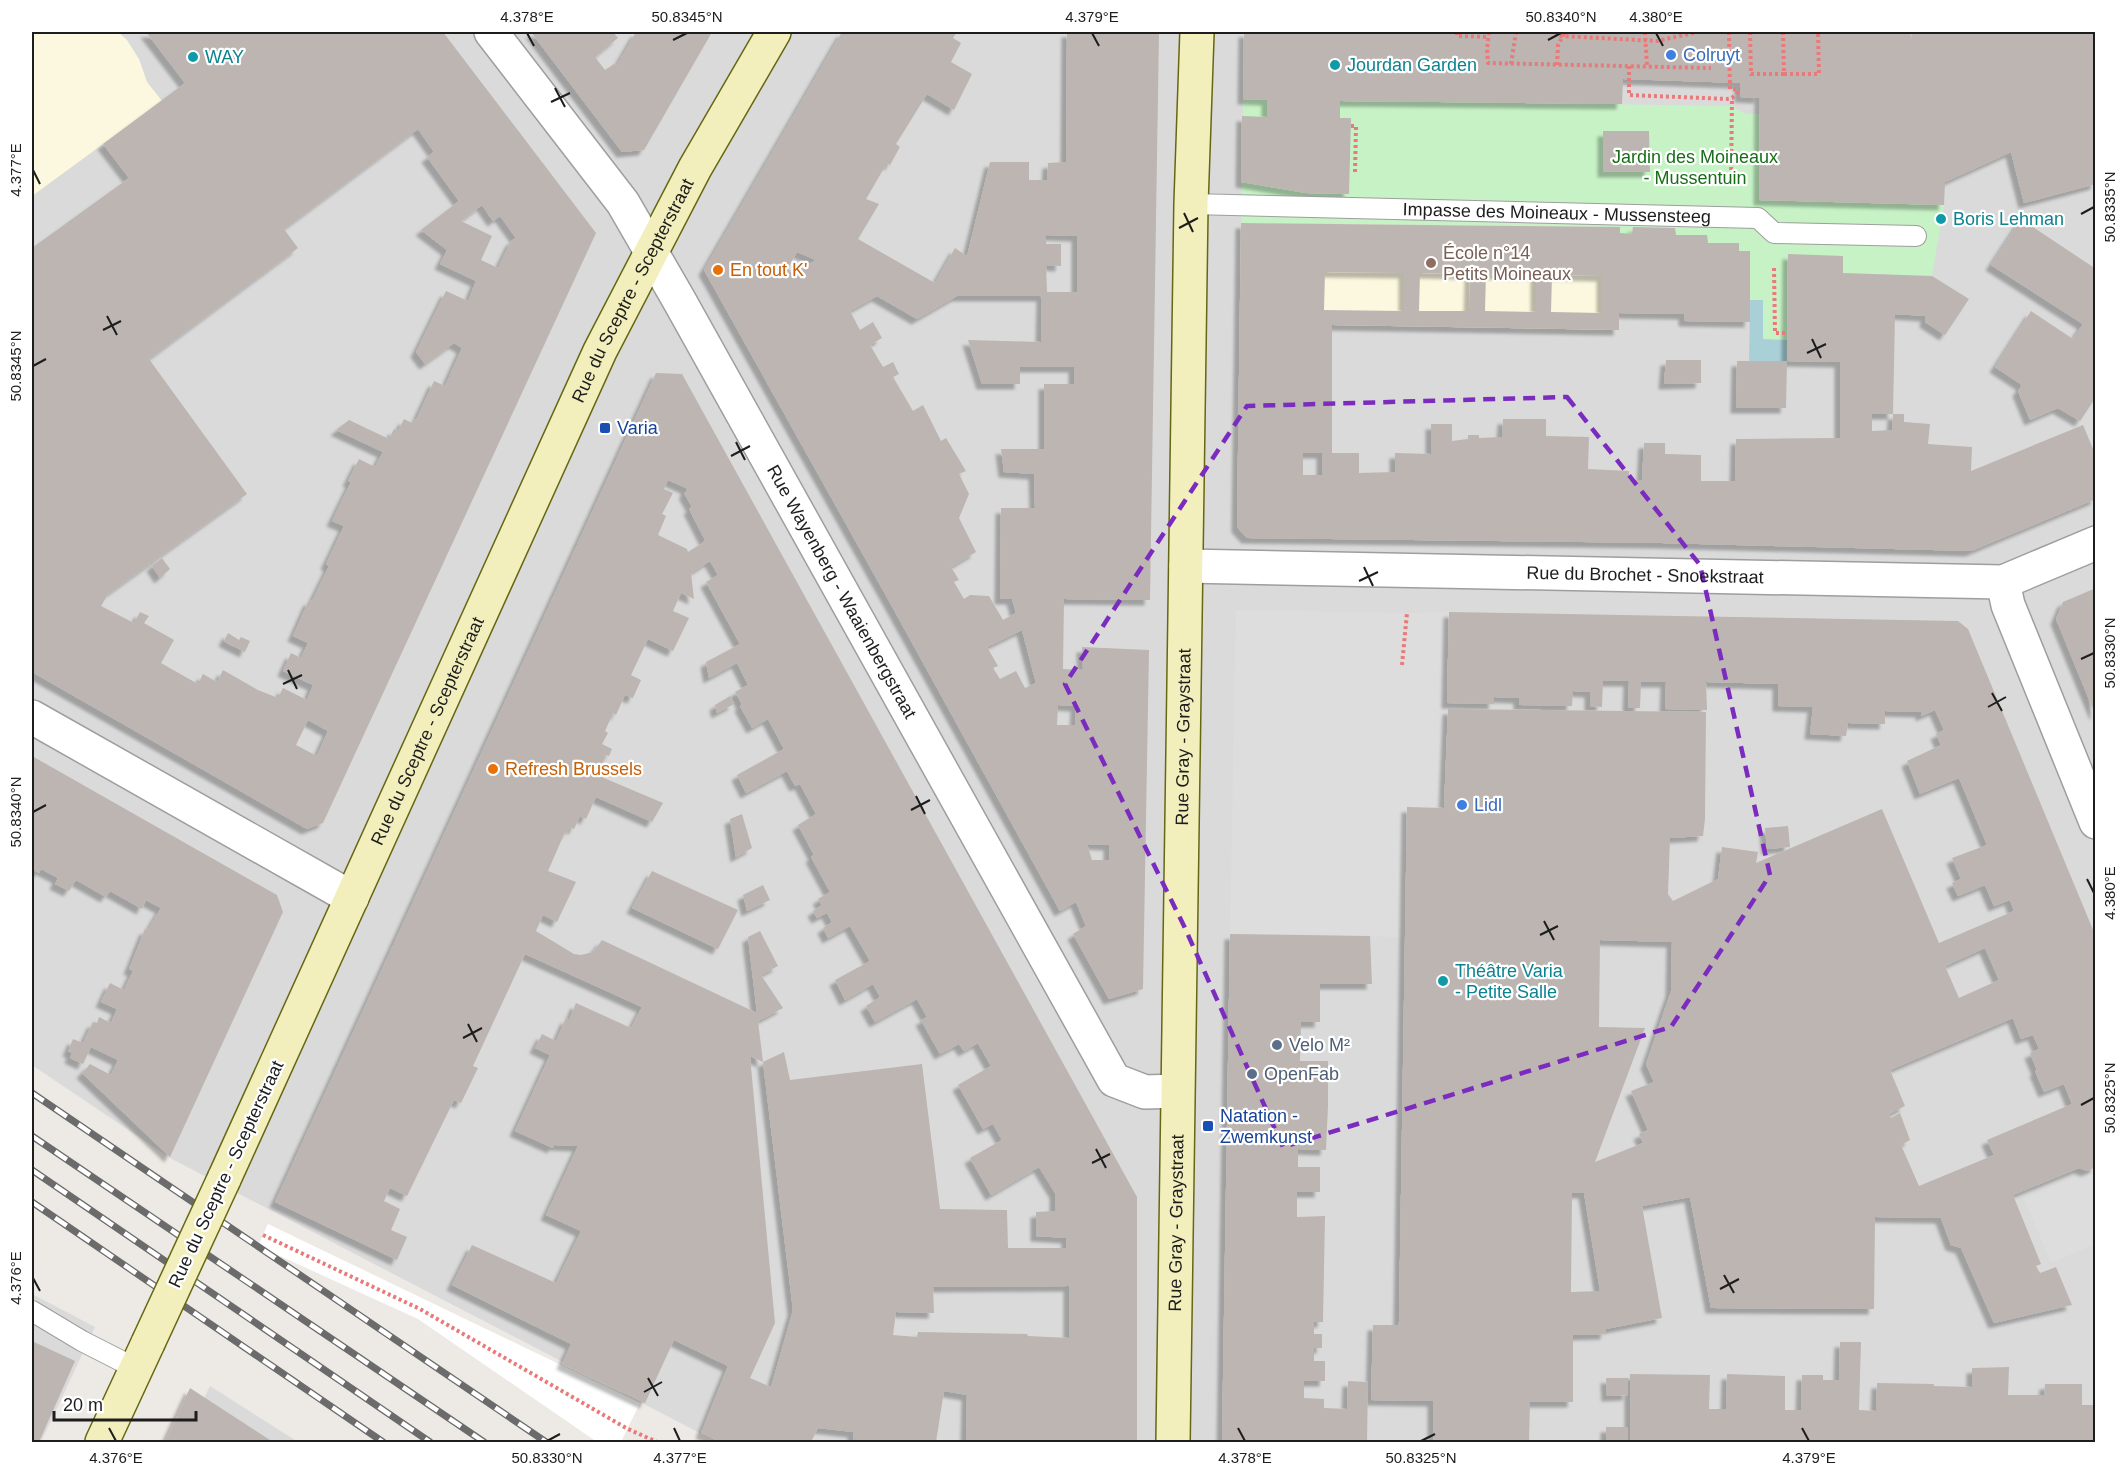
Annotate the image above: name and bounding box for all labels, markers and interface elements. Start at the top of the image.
text: 4.378°E [500,8,554,25]
text: 50.8345°N [651,8,723,25]
text: 4.379°E [1065,8,1119,25]
text: 50.8340°N [1525,8,1597,25]
text: 4.380°E [1629,8,1683,25]
place label: Colruyt [1683,45,1740,65]
place label: WAY [205,47,244,67]
marker: Colruyt [1664,48,1678,62]
marker: WAY [186,50,200,64]
place label: Jourdan Garden [1347,55,1477,75]
marker: Jourdan Garden [1328,58,1342,72]
text: 4.377°E [7,143,24,197]
park label: Jardin des Moineaux - Mussentuin [1612,147,1778,188]
text: 50.8335°N [2101,171,2118,243]
street label: Rue du Sceptre - Scepterstraat [568,175,698,406]
street label: Impasse des Moineaux - Mussensteeg [1403,199,1711,227]
place label: Boris Lehman [1953,209,2064,229]
marker: Boris Lehman [1934,212,1948,226]
place label: École n°14 Petits Moineaux [1443,243,1571,284]
marker: École n°14 Petits Moineaux [1424,256,1438,270]
place label: En tout K' [730,260,807,280]
marker: En tout K' [711,263,725,277]
text: 50.8345°N [7,330,24,402]
place label: Varia [617,418,659,438]
marker: Varia [598,421,612,435]
street label: Rue Wayenberg - Waaienbergstraat [763,461,920,722]
street label: Rue du Brochet - Snoekstraat [1526,563,1764,587]
street label: Rue du Sceptre - Scepterstraat [367,614,488,848]
text: 50.8330°N [2101,617,2118,689]
street label: Rue Gray - Graystraat [1172,648,1195,826]
place label: Refresh Brussels [505,759,642,779]
marker: Refresh Brussels [486,762,500,776]
text: 50.8340°N [7,776,24,848]
place label: Lidl [1474,795,1502,815]
marker: Lidl [1455,798,1469,812]
text: 4.380°E [2101,866,2118,920]
place label: Théâtre Varia - Petite Salle [1455,961,1564,1002]
marker: Théâtre Varia - Petite Salle [1436,974,1450,988]
place label: Velo M² [1289,1035,1350,1055]
marker: Velo M² [1270,1038,1284,1052]
street label: Rue du Sceptre - Scepterstraat [165,1057,287,1291]
text: 50.8325°N [2101,1062,2118,1134]
place label: OpenFab [1264,1064,1339,1084]
marker: OpenFab [1245,1067,1259,1081]
place label: Natation - Zwemkunst [1220,1106,1312,1147]
marker: Natation - Zwemkunst [1201,1119,1215,1133]
street label: Rue Gray - Graystraat [1165,1134,1187,1312]
text: 4.376°E [7,1251,24,1305]
scale bar [54,1384,196,1422]
text: 20 m [63,1395,103,1415]
text: 4.376°E [89,1449,143,1466]
text: 50.8330°N [511,1449,583,1466]
text: 4.377°E [653,1449,707,1466]
text: 4.378°E [1218,1449,1272,1466]
text: 50.8325°N [1385,1449,1457,1466]
text: 4.379°E [1782,1449,1836,1466]

